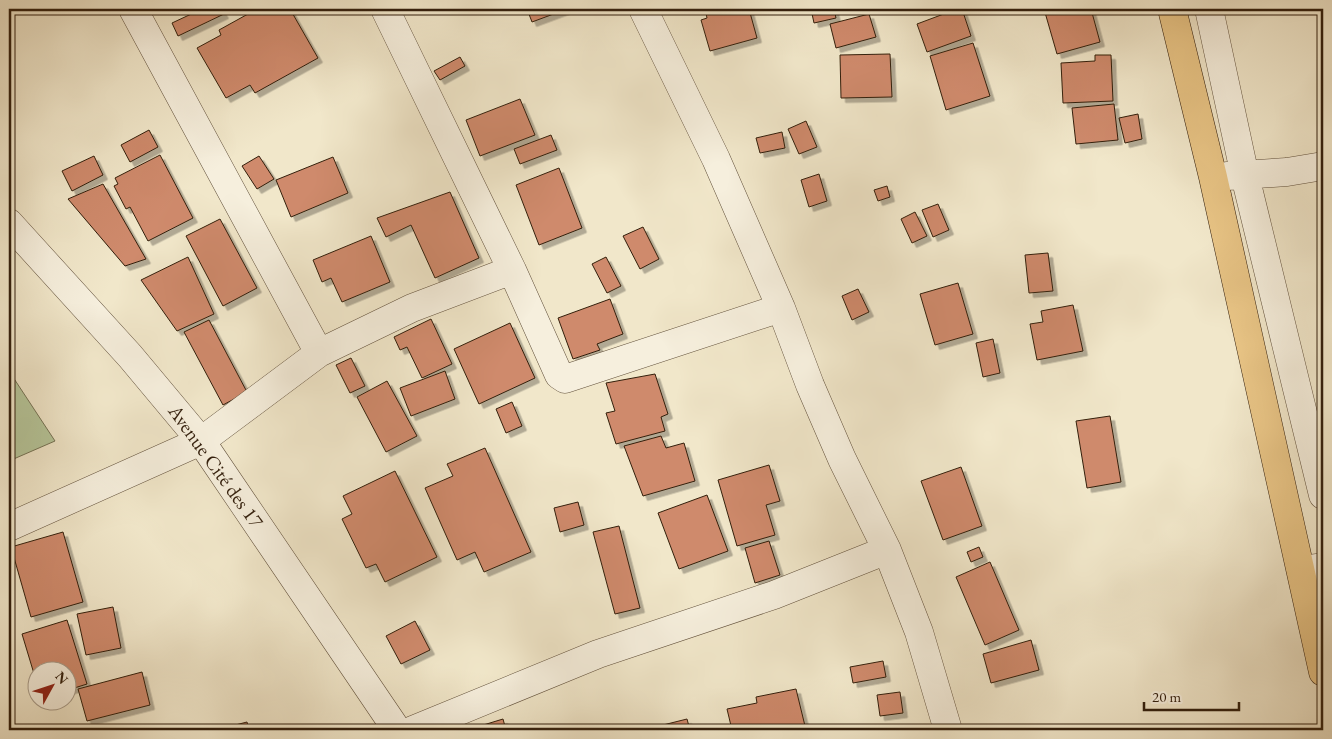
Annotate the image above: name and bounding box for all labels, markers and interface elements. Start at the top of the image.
street label: Avenue Cité des 17 [162,398,270,533]
north arrow [28,662,78,712]
text: N [51,668,73,688]
scale bar [1144,679,1240,711]
text: 20 m [1152,687,1181,706]

